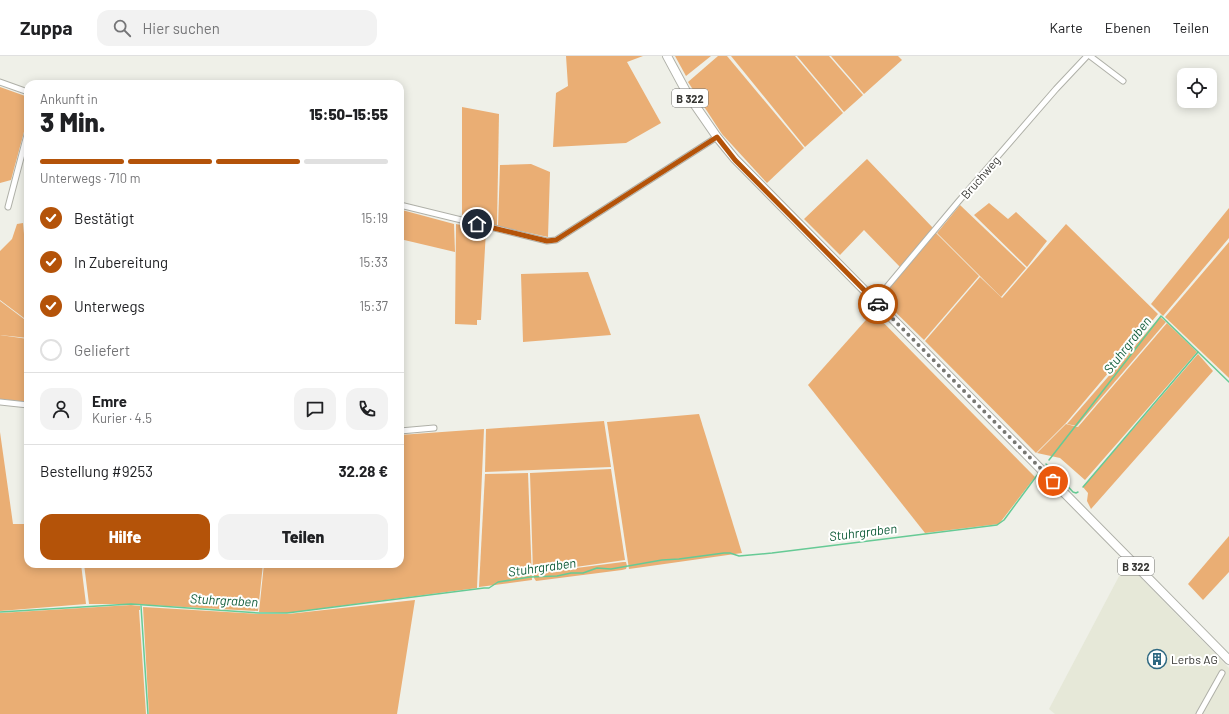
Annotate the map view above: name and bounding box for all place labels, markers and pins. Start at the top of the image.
pin [460,207,494,241]
pin [1036,464,1070,498]
building icon: Lerbs AG [1146,648,1168,670]
place label: Lerbs AG [1171,652,1218,666]

